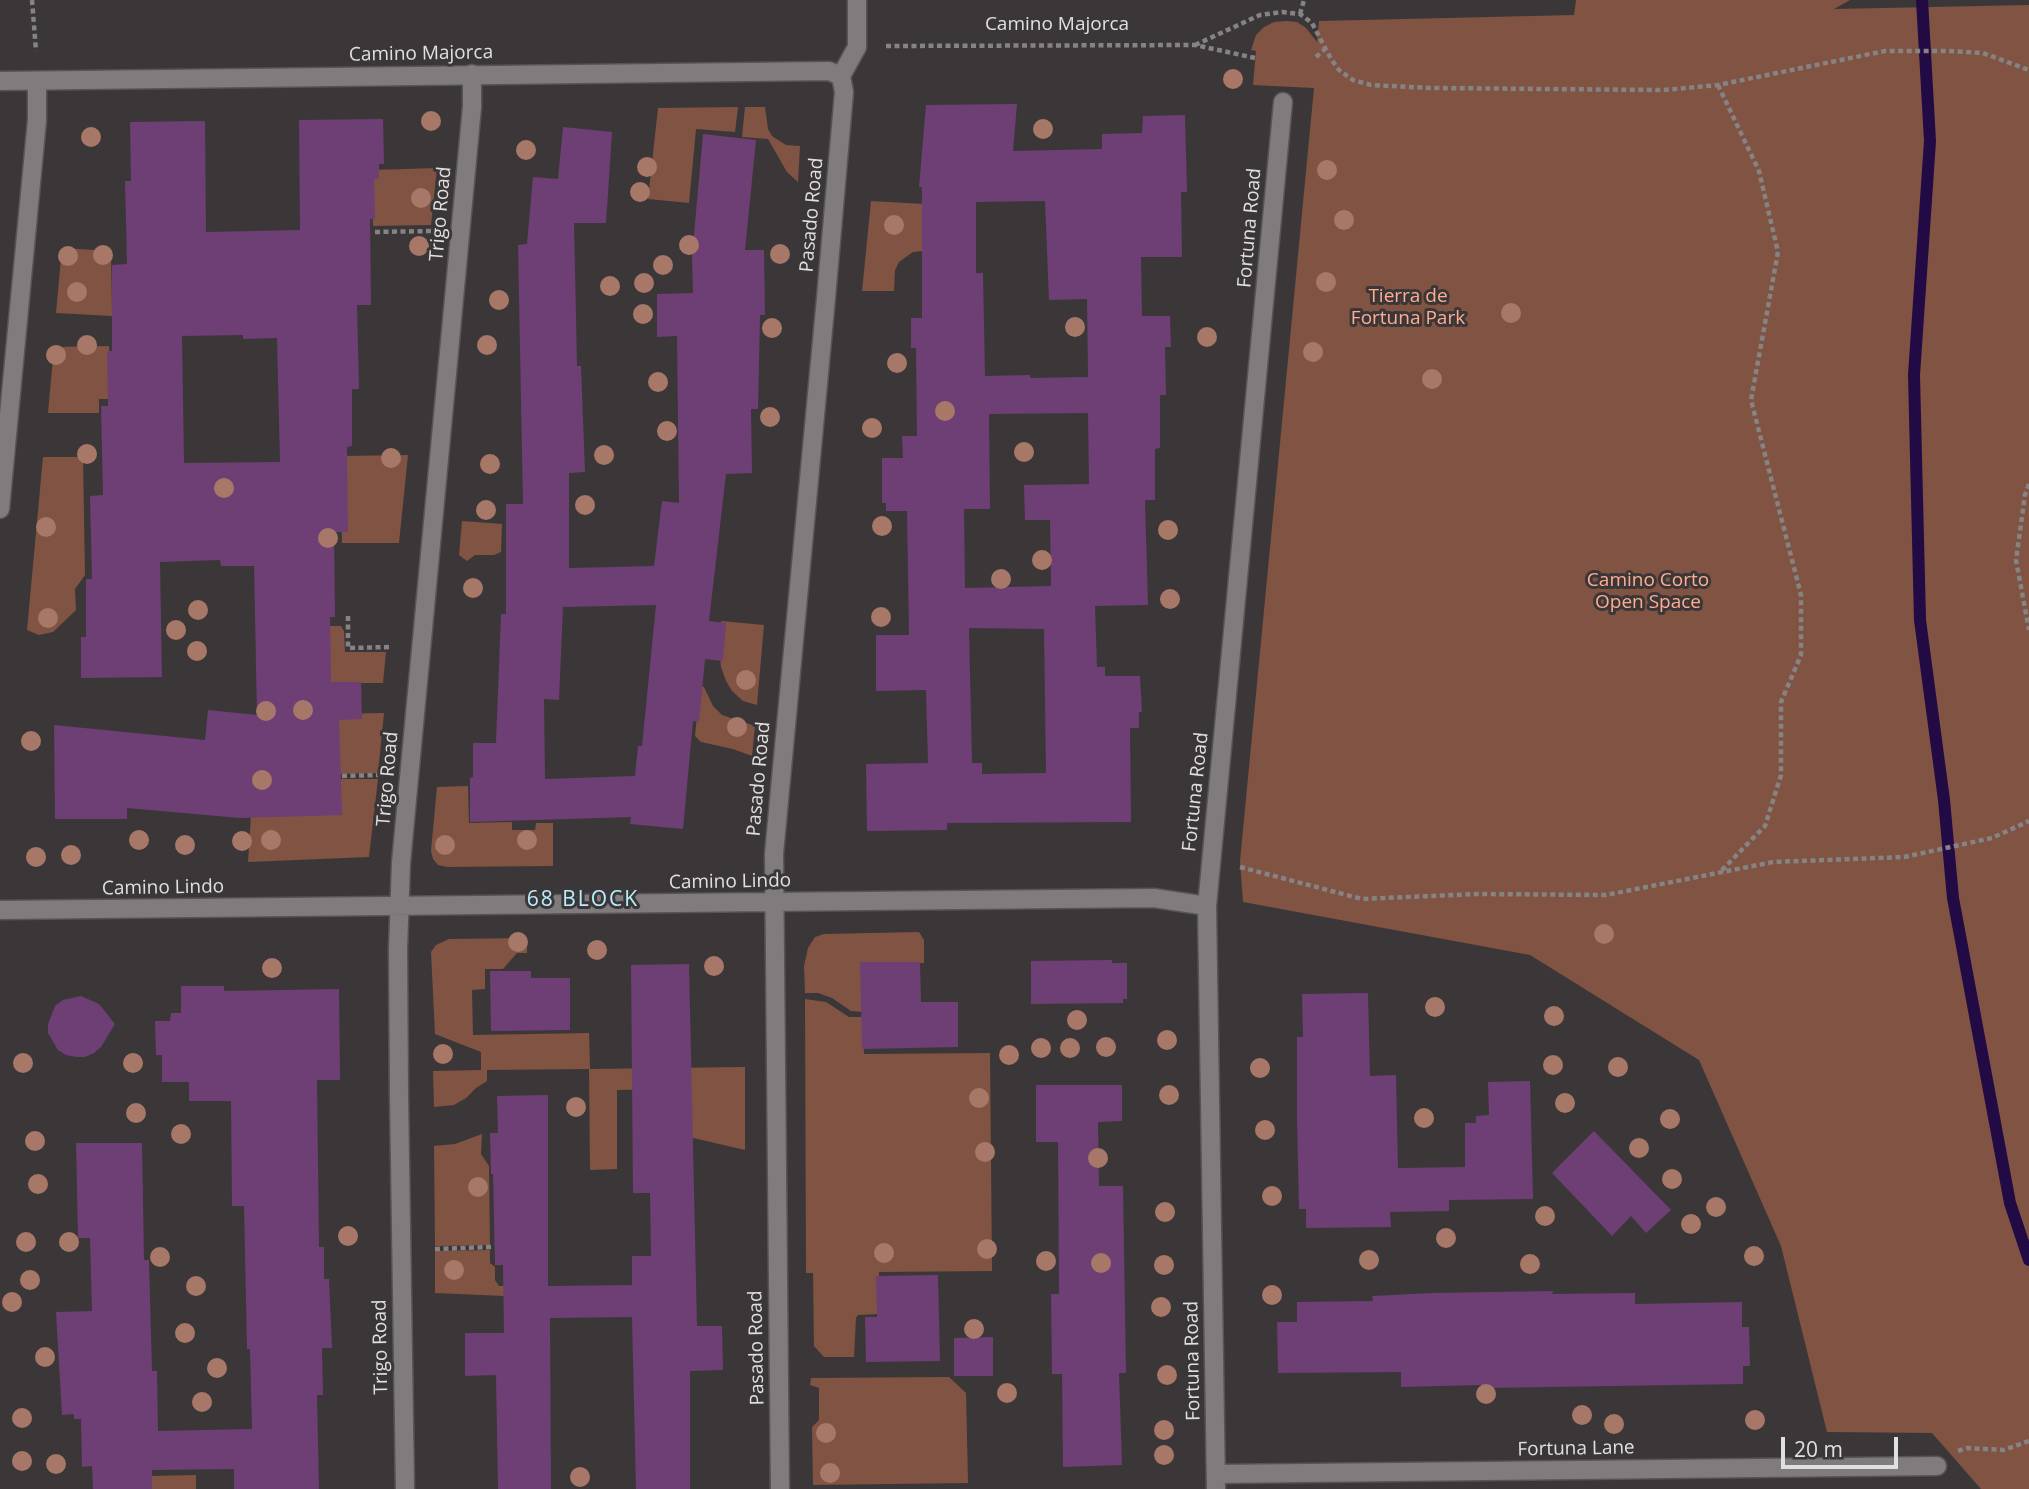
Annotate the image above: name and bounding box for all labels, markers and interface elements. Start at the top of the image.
street label: Camino Majorca [985,14,1129,36]
street label: Camino Majorca [349,41,493,67]
street label: Pasado Road [796,157,828,273]
street label: Trigo Road [426,166,456,262]
street label: Fortuna Road [1233,167,1267,289]
park label: Tierra de Fortuna Park [1351,286,1465,330]
park label: Camino Corto Open Space [1587,570,1709,614]
street label: Pasado Road [743,721,775,837]
street label: Trigo Road [373,731,403,827]
street label: Fortuna Road [1178,731,1214,853]
street label: Camino Lindo [669,870,791,894]
street label: Camino Lindo [102,876,224,900]
district label: 68 BLOCK [528,887,638,913]
street label: Pasado Road [745,1290,769,1406]
street label: Trigo Road [369,1299,393,1395]
street label: Fortuna Road [1181,1301,1205,1421]
scale bar [1784,1422,1901,1466]
text: 20 m [1794,1435,1843,1463]
street label: Fortuna Lane [1517,1437,1635,1461]

